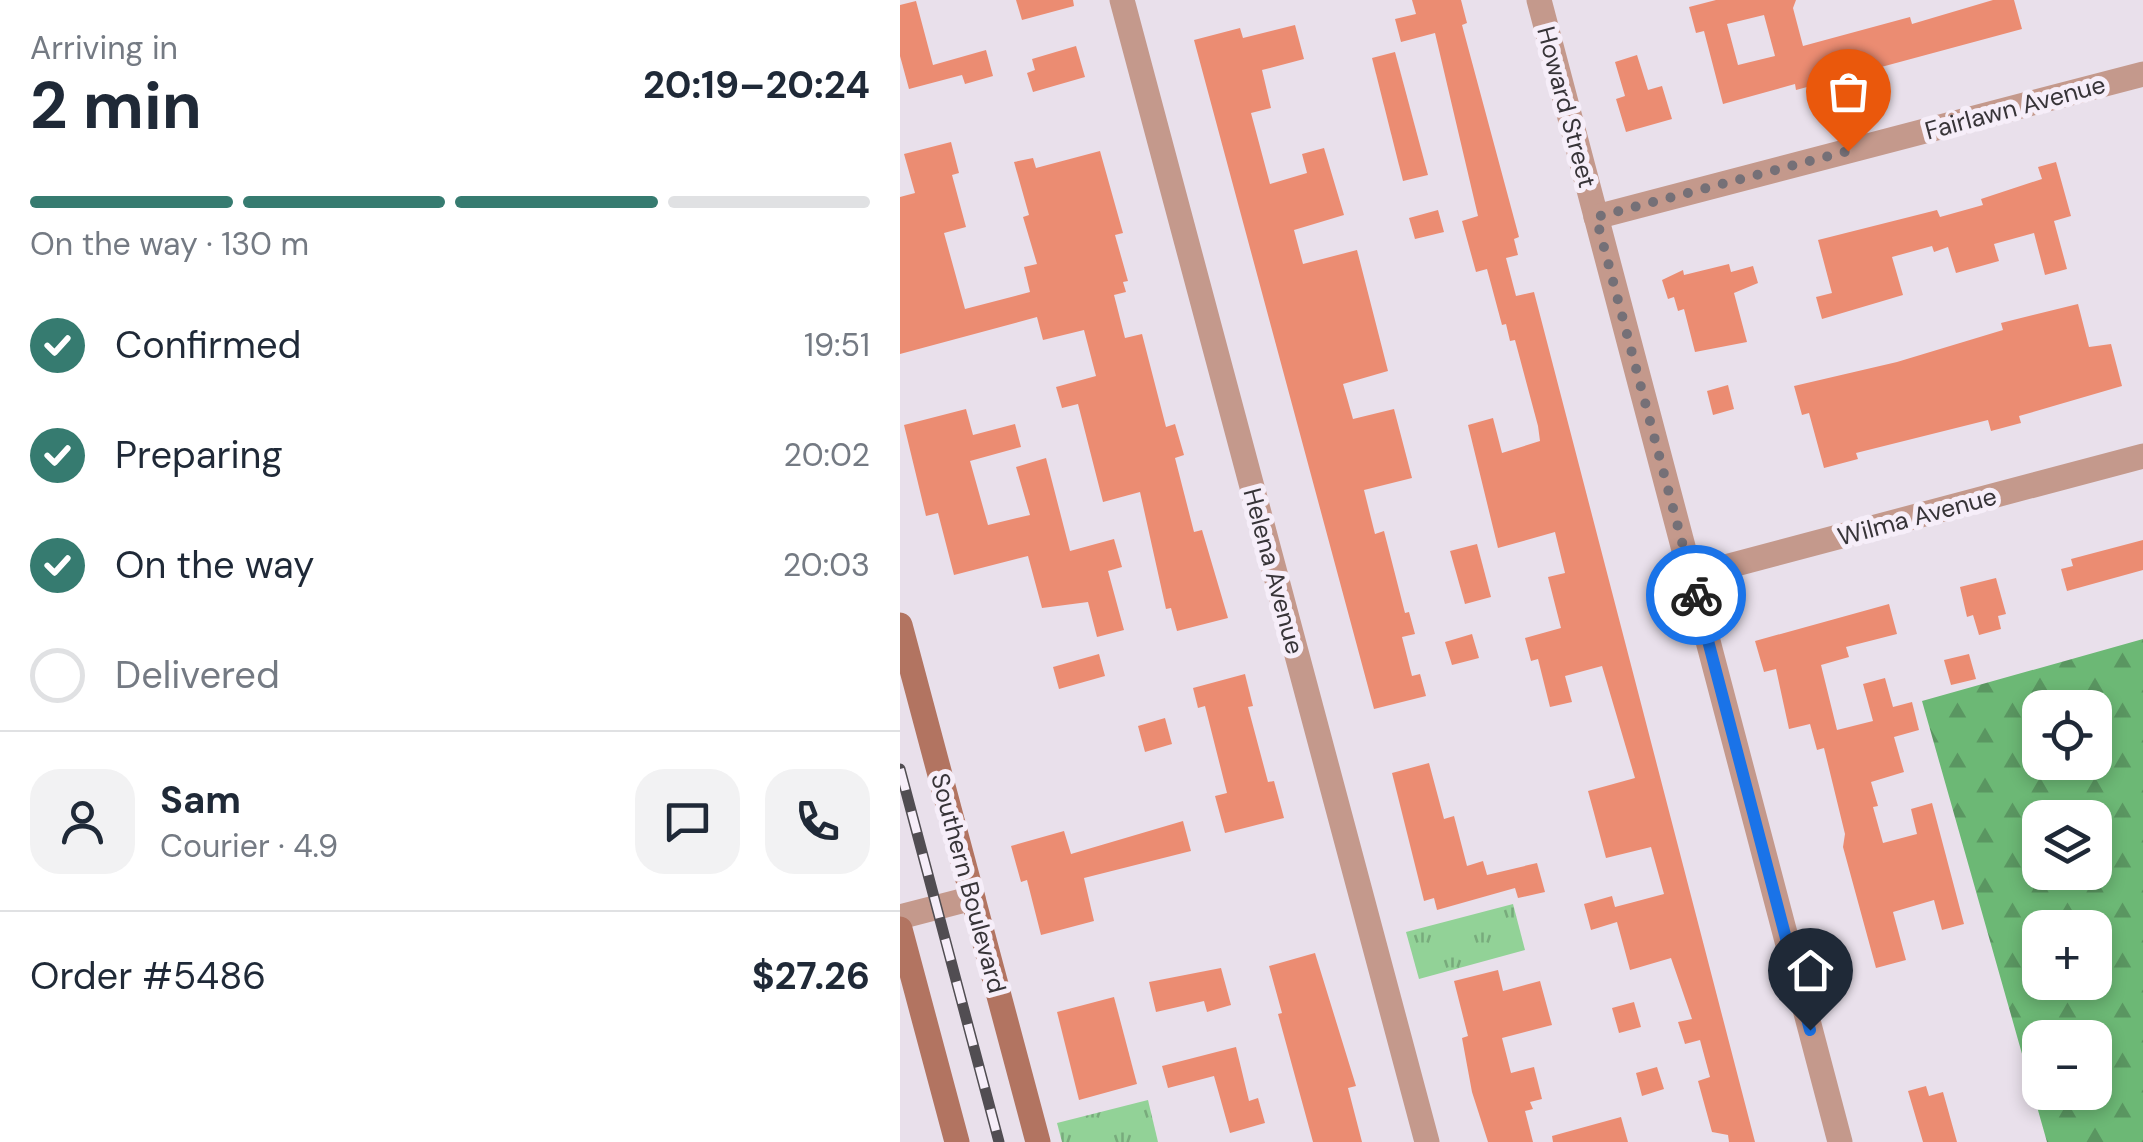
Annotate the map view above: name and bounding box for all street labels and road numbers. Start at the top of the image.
street label: Howard Street [1529,23,1604,191]
street label: Fairlawn Avenue [1921,68,2109,147]
street label: Wilma Avenue [1834,479,2000,554]
street label: Helena Avenue [1236,484,1312,658]
street label: Southern Boulevard [923,770,1014,997]

